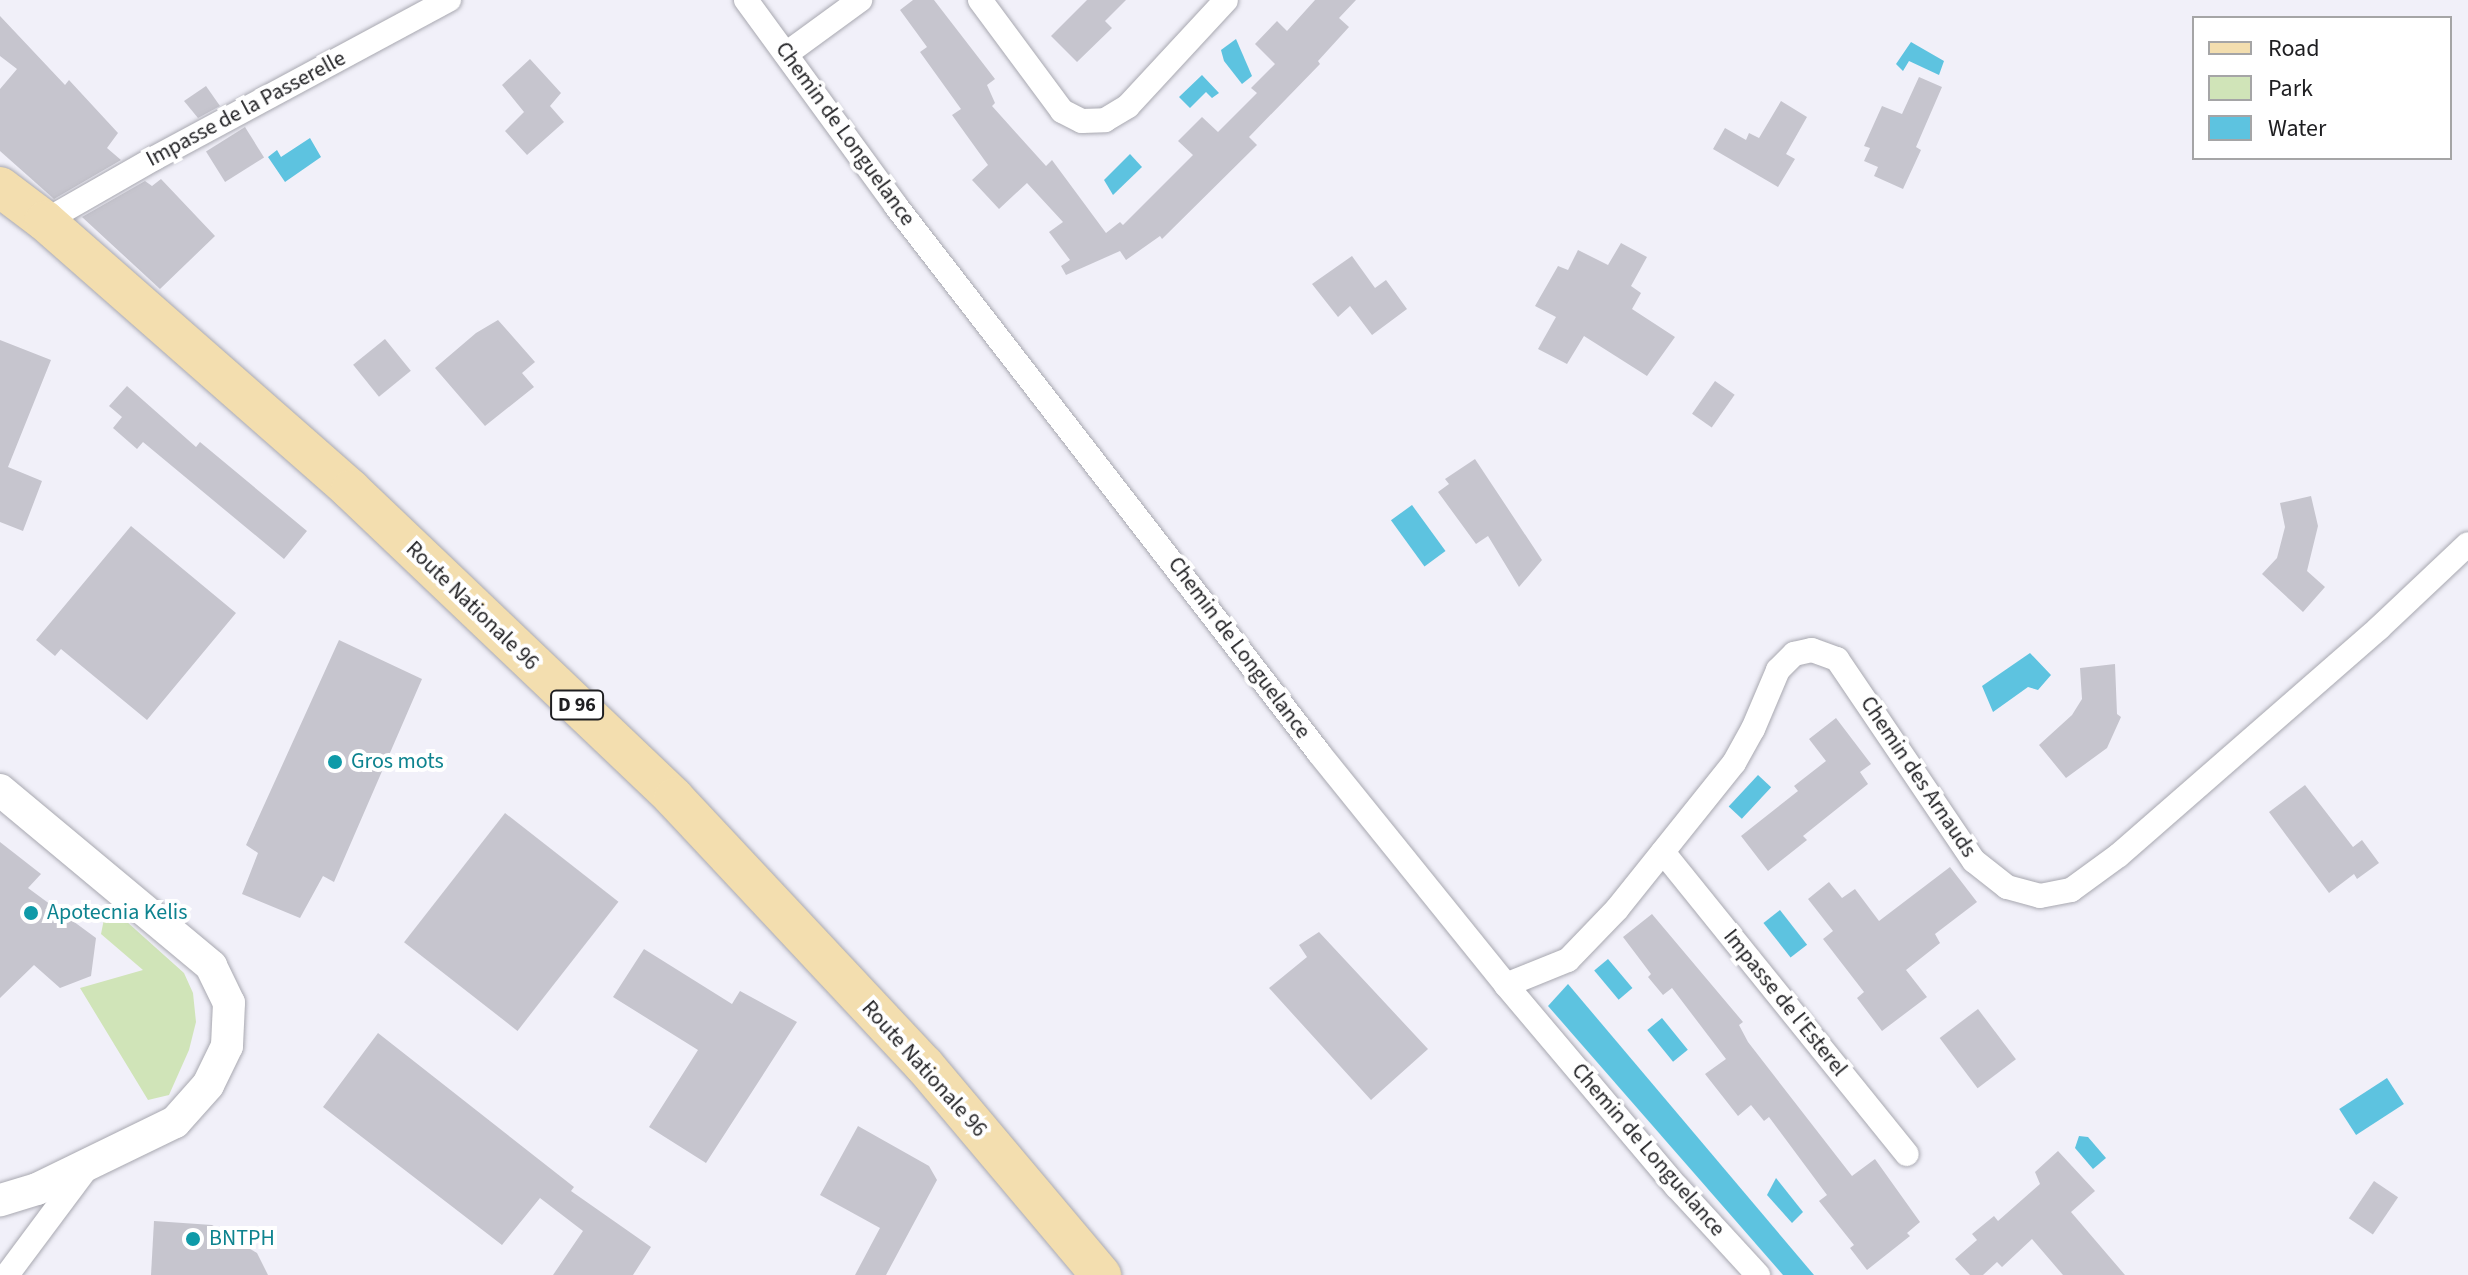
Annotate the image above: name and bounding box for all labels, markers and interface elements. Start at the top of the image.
legend [2192,16,2452,160]
text: Road [2268,31,2320,66]
street label: Chemin de Longuelance [769,37,921,231]
street label: Impasse de la Passerelle [142,45,350,173]
text: Park [2268,71,2313,106]
text: Water [2268,111,2326,146]
street label: Route Nationale 96 [400,536,544,676]
street label: Chemin de Longuelance [1162,552,1316,744]
road number: D 96 [549,689,605,721]
street label: Chemin des Arnauds [1854,692,1982,862]
place label: Gros mots [351,749,444,775]
marker: Gros mots [326,753,344,771]
place label: Apotecnia Kelis [47,900,187,926]
marker: Apotecnia Kelis [22,904,40,922]
street label: Impasse de l'Esterel [1718,924,1852,1082]
street label: Route Nationale 96 [856,995,992,1143]
street label: Chemin de Longuelance [1566,1058,1730,1242]
place label: BNTPH [209,1226,275,1252]
marker: BNTPH [184,1230,202,1248]

